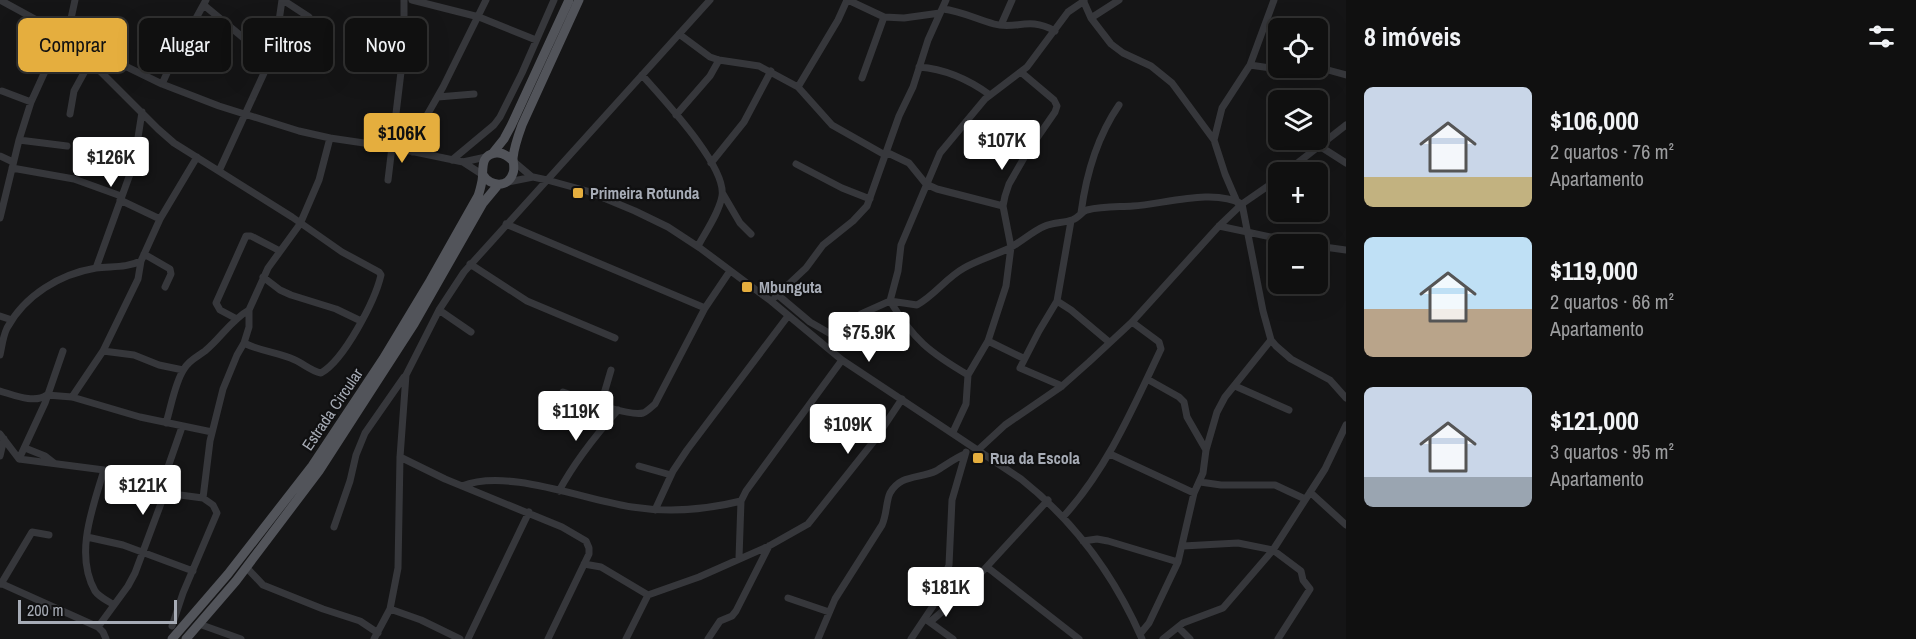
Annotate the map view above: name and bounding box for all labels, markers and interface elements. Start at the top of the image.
chip: Comprar [18,18,127,72]
chip: Alugar [139,18,231,72]
chip: Filtros [243,18,333,72]
chip: Novo [345,18,427,72]
map controls [1268,18,1328,294]
button: locate [1268,18,1328,78]
text: 8 imóveis [1364,19,1461,54]
icon: filters [1865,20,1898,53]
button: layers [1268,90,1328,150]
text: $106,000 [1550,103,1639,138]
icon: home [1412,111,1484,183]
pin: $106K [360,113,444,164]
text: $106K [378,119,426,146]
pin: $107K [960,120,1044,171]
text: $107K [978,126,1026,153]
pin: $126K [69,137,153,188]
text: 2 quartos · 76 m² [1550,138,1674,165]
text: $126K [87,143,135,170]
button: + [1268,162,1328,222]
text: Apartamento [1550,165,1644,192]
place label: Primeira Rotunda [590,182,700,204]
marker: Primeira Rotunda [571,186,585,200]
button: − [1268,234,1328,294]
text: $119,000 [1550,253,1638,288]
icon: home [1412,261,1484,333]
place label: Mbunguta [759,276,822,298]
marker: Mbunguta [740,280,754,294]
text: 2 quartos · 66 m² [1550,288,1674,315]
pin: $75.9K [820,312,918,363]
text: Apartamento [1550,315,1644,342]
text: $75.9K [843,318,895,345]
street label: Estrada Circular [296,363,368,454]
pin: $119K [534,391,618,442]
text: $119K [552,397,600,424]
text: $121,000 [1550,403,1639,438]
pin: $109K [806,404,890,455]
text: $109K [824,410,872,437]
icon: home [1412,411,1484,483]
text: 3 quartos · 95 m² [1550,438,1674,465]
place label: Rua da Escola [990,447,1080,469]
marker: Rua da Escola [971,451,985,465]
pin: $121K [101,465,185,516]
text: Apartamento [1550,465,1644,492]
text: $121K [119,471,167,498]
pin: $181K [904,567,988,618]
text: $181K [922,573,970,600]
scale bar [18,597,177,624]
text: 200 m [27,599,63,621]

